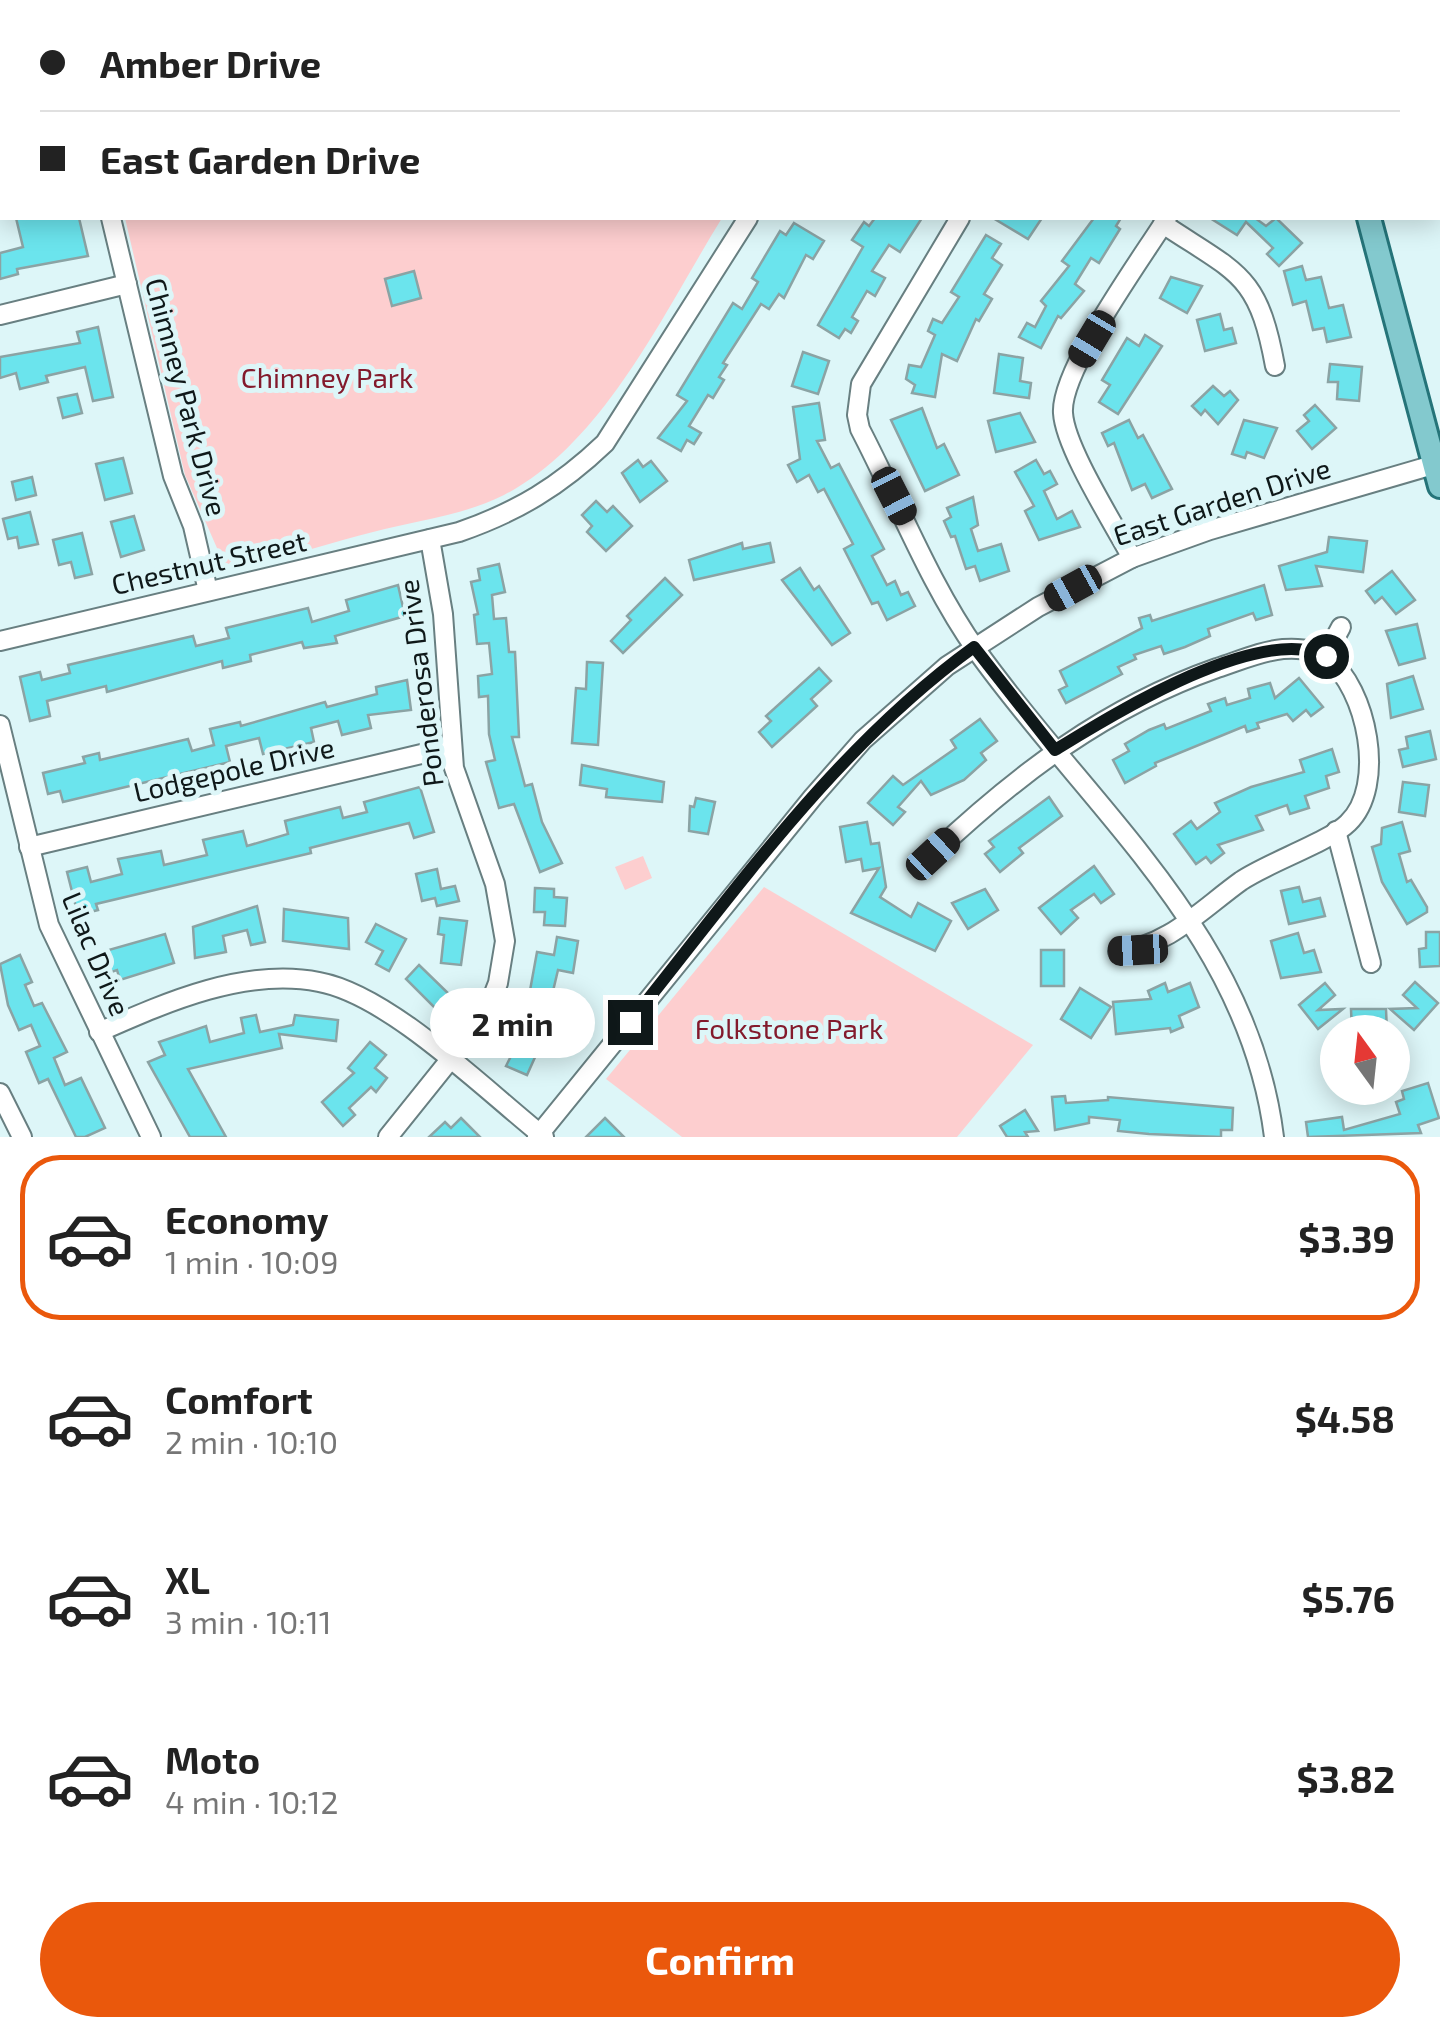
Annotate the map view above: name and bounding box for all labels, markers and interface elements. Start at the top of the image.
text: Amber Drive [100,40,321,86]
text: East Garden Drive [100,136,420,182]
street label: Chimney Park Drive [139,274,235,519]
car [1064,306,1120,372]
park label: Chimney Park [241,360,413,394]
street label: East Garden Drive [1109,450,1334,552]
car [867,462,921,530]
street label: Chestnut Street [108,523,310,601]
car [1039,560,1107,616]
street label: Ponderosa Drive [390,577,450,789]
route start [1304,634,1349,679]
street label: Lodgepole Drive [130,729,337,809]
car [901,823,965,885]
street label: Lilac Drive [56,886,138,1021]
car [1107,933,1169,967]
callout: 2 min [430,987,595,1057]
route end [608,1000,653,1045]
text: 2 min [472,1004,553,1042]
park label: Folkstone Park [695,1011,883,1045]
north arrow [1320,1015,1410,1105]
map controls [1320,1015,1410,1105]
icon: car [45,1193,135,1283]
text: Economy [165,1196,329,1242]
text: $3.39 [1298,1215,1395,1261]
text: 1 min · 10:09 [165,1242,338,1280]
icon: car [45,1373,135,1463]
text: Comfort [165,1376,313,1422]
text: $4.58 [1295,1395,1395,1441]
text: 2 min · 10:10 [165,1422,338,1460]
icon: car [45,1553,135,1643]
text: XL [165,1556,210,1602]
text: $5.76 [1301,1575,1395,1621]
text: 3 min · 10:11 [165,1602,331,1640]
icon: car [45,1733,135,1823]
text: Moto [165,1736,260,1782]
text: $3.82 [1296,1755,1395,1801]
text: 4 min · 10:12 [165,1782,339,1820]
button: Confirm [40,1902,1400,2017]

